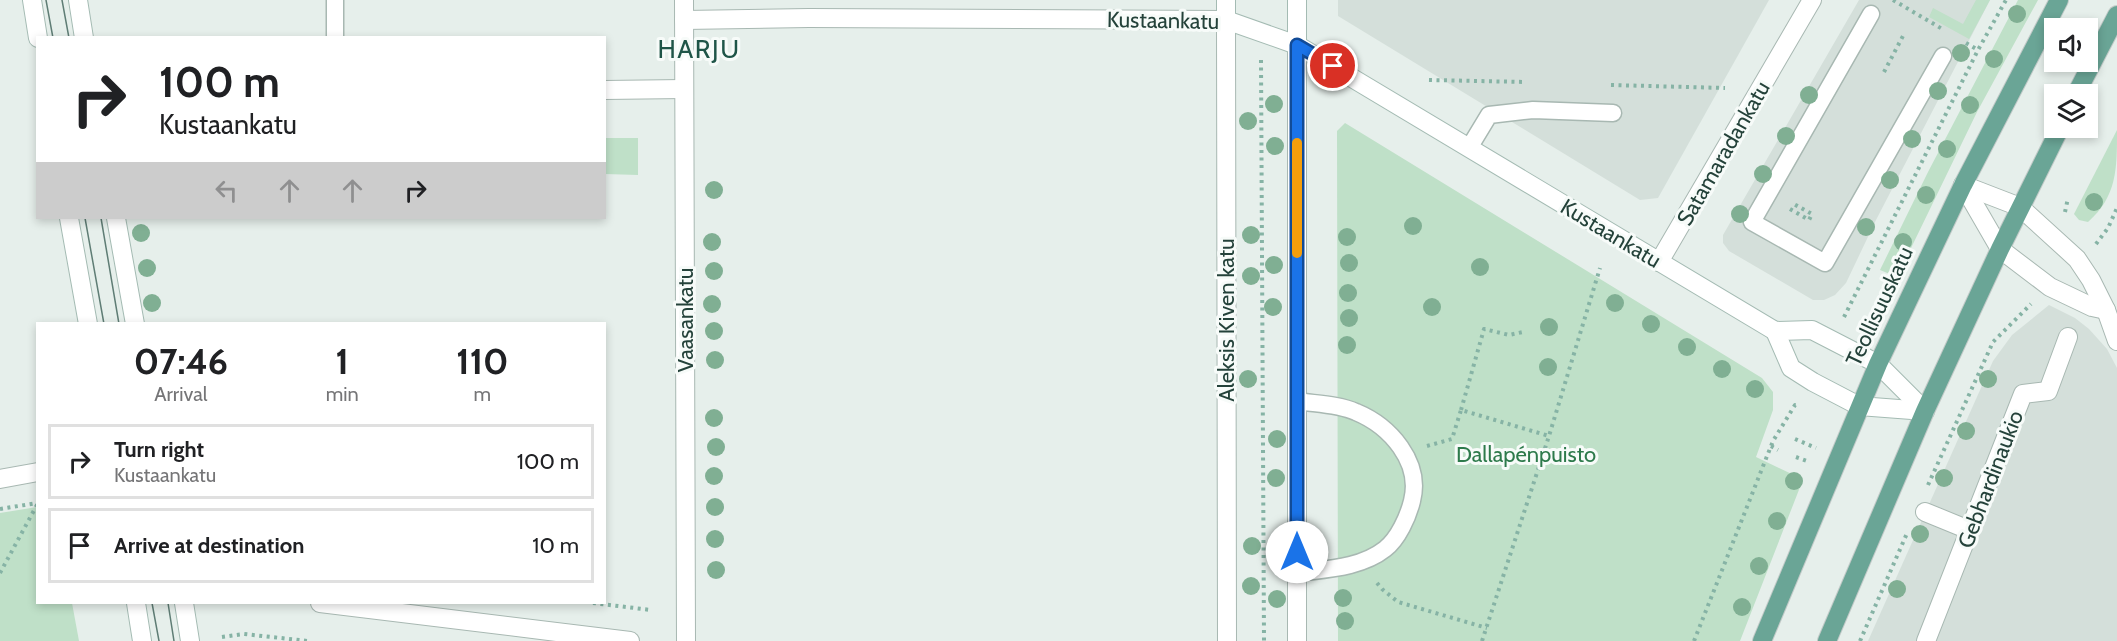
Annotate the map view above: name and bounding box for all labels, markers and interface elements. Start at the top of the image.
street label: Kustaankatu [1107,6,1219,35]
map controls [2044,18,2098,138]
button: sound [2044,18,2098,72]
district label: HARJU [657,33,741,65]
pin [1307,40,1358,91]
icon: arrive [1316,49,1349,82]
text: 100 m [159,56,280,108]
icon: right [60,60,138,138]
street label: Satamaradankatu [1671,76,1776,230]
button: layers [2044,84,2098,138]
text: Kustaankatu [159,108,297,141]
icon: left [210,174,243,207]
icon: ahead [273,174,306,207]
icon: ahead [336,174,369,207]
icon: right [399,174,432,207]
street label: Kustaankatu [1556,193,1666,274]
street label: Aleksis Kiven katu [1213,238,1240,402]
street label: Teollisuuskatu [1840,242,1919,370]
street label: Vaasankatu [672,268,699,372]
text: 07:46 [134,339,228,383]
text: 1 [336,339,349,383]
text: 110 [456,339,508,383]
text: Arrival [154,382,207,406]
text: min [326,382,359,406]
text: m [474,382,491,406]
street label: Gebhardinaukio [1952,407,2029,552]
text: Turn right [114,436,204,463]
park label: Dallapénpuisto [1456,441,1596,468]
icon: right [63,445,96,478]
text: 100 m [517,448,579,475]
text: Kustaankatu [114,463,216,487]
position arrow [1265,520,1329,584]
icon: arrive [63,529,96,562]
text: Arrive at destination [114,532,304,559]
text: 10 m [532,532,579,559]

